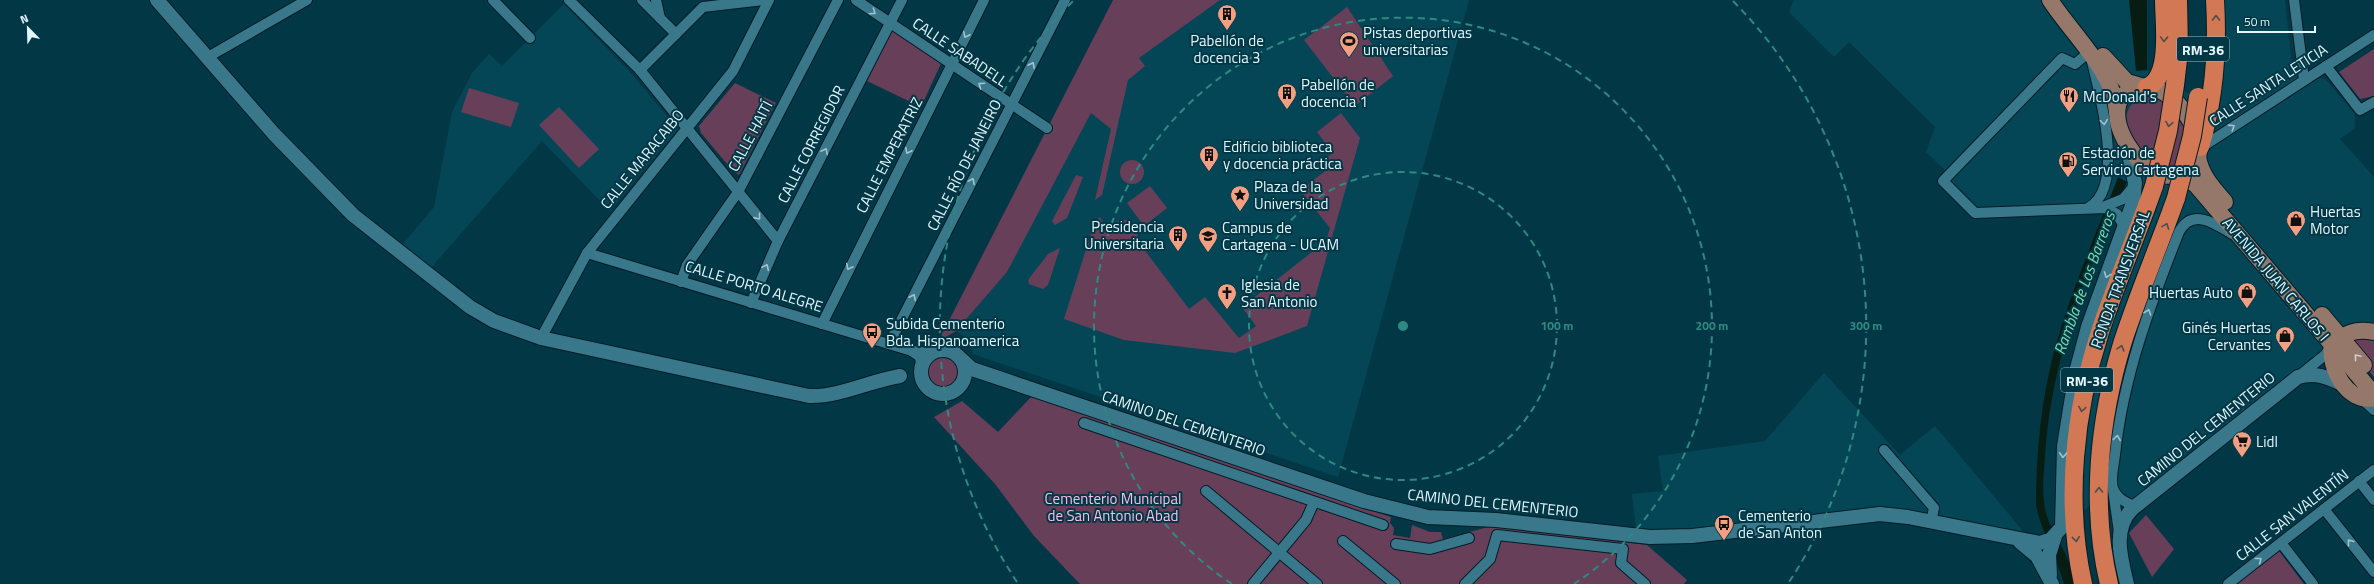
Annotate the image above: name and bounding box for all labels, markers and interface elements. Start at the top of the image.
building icon: Pabellón de docencia 3 [1216,3,1238,31]
one-way arrow [869,7,876,15]
north arrow [8,8,48,48]
scale bar [2238,8,2315,34]
text: N [17,10,31,28]
street label: CALLE SABADELL [908,12,1012,92]
text: 50 m [2244,12,2270,31]
one-way arrow [2212,15,2220,21]
place label: Pistas deportivas universitarias [1363,21,1472,61]
place label: Pabellón de docencia 3 [1190,29,1264,69]
one-way arrow [964,30,971,38]
sports icon: Pistas deportivas universitarias [1338,30,1360,58]
one-way arrow [2160,36,2169,42]
road number: RM-36 [2177,37,2229,61]
street label: CALLE SANTA LETICIA [2204,38,2332,132]
one-way arrow [1027,62,1034,70]
place label: Pabellón de docencia 1 [1301,73,1375,113]
street label: CALLE CORREGIDOR [771,81,851,207]
one-way arrow [978,82,985,89]
building icon: Pabellón de docencia 1 [1276,82,1298,110]
restaurant icon: McDonald's [2058,85,2080,113]
place label: McDonald's [2083,85,2157,108]
street label: CALLE EMPERATRIZ [850,93,928,217]
street label: CALLE RÍO DE JANEIRO [921,95,1007,235]
street label: CALLE HAITÍ [722,96,778,176]
street label: CALLE MARACAIBO [595,104,690,214]
one-way arrow [2099,119,2108,125]
one-way arrow [2165,121,2174,127]
one-way arrow [2228,124,2235,132]
place label: Edificio biblioteca y docencia práctica [1223,135,1342,175]
place label: Estación de Servicio Cartagena [2082,141,2199,181]
building icon: Edificio biblioteca y docencia práctica [1198,144,1220,172]
one-way arrow [905,146,912,154]
one-way arrow [820,147,828,155]
fuel station icon: Estación de Servicio Cartagena [2057,150,2079,178]
place label: Plaza de la Universidad [1254,175,1329,215]
one-way arrow [967,178,975,185]
place icon: Plaza de la Universidad [1229,184,1251,212]
place label: Huertas Motor [2310,200,2361,240]
water label: Rambla de Los Barreros [2047,207,2121,358]
street label: RONDA TRANSVERSAL [2084,207,2156,351]
shop icon: Huertas Motor [2285,209,2307,237]
one-way arrow [754,212,761,219]
street label: AVENIDA JUAN CARLOS I [2217,212,2335,346]
place label: Presidencia Universitaria [1084,215,1164,255]
place label: Campus de Cartagena - UCAM [1222,216,1339,256]
one-way arrow [2162,223,2170,230]
building icon: Presidencia Universitaria [1167,224,1189,252]
school or university icon: Campus de Cartagena - UCAM [1197,225,1219,253]
street label: CALLE PORTO ALEGRE [682,254,826,318]
one-way arrow [846,262,854,270]
one-way arrow [761,264,769,271]
one-way arrow [2104,272,2112,279]
place label: Iglesia de San Antonio [1241,273,1317,313]
place label: Huertas Auto [2149,281,2233,304]
shop icon: Huertas Auto [2236,281,2258,309]
church icon: Iglesia de San Antonio [1216,282,1238,310]
one-way arrow [908,294,916,301]
one-way arrow [2144,309,2152,316]
place label: Subida Cementerio Bda. Hispanoamerica [886,312,1020,352]
text: 100 m [1541,316,1573,335]
text: 200 m [1696,316,1728,335]
text: 300 m [1850,316,1882,335]
place label: Ginés Huertas Cervantes [2182,316,2271,356]
centre of rings [1396,319,1410,333]
bus stop icon: Subida Cementerio Bda. Hispanoamerica [861,321,883,349]
shop icon: Ginés Huertas Cervantes [2274,325,2296,353]
one-way arrow [2116,345,2125,352]
one-way arrow [2355,354,2362,362]
street label: CAMINO DEL CEMENTERIO [2132,366,2280,492]
road number: RM-36 [2061,368,2113,392]
street label: CAMINO DEL CEMENTERIO [1099,384,1269,462]
one-way arrow [2078,406,2086,412]
supermarket icon: Lidl [2231,430,2253,458]
place label: Lidl [2256,430,2278,453]
one-way arrow [2112,435,2121,441]
one-way arrow [2059,452,2067,458]
street label: CALLE SAN VALENTÍN [2231,463,2353,567]
street label: CAMINO DEL CEMENTERIO [1406,483,1580,523]
park label: Cementerio Municipal de San Antonio Abad [1045,487,1181,527]
one-way arrow [2095,487,2103,493]
place label: Cementerio de San Anton [1738,504,1822,544]
bus stop icon: Cementerio de San Anton [1713,513,1735,541]
one-way arrow [2071,536,2080,542]
one-way arrow [2348,539,2355,546]
one-way arrow [2255,558,2262,565]

